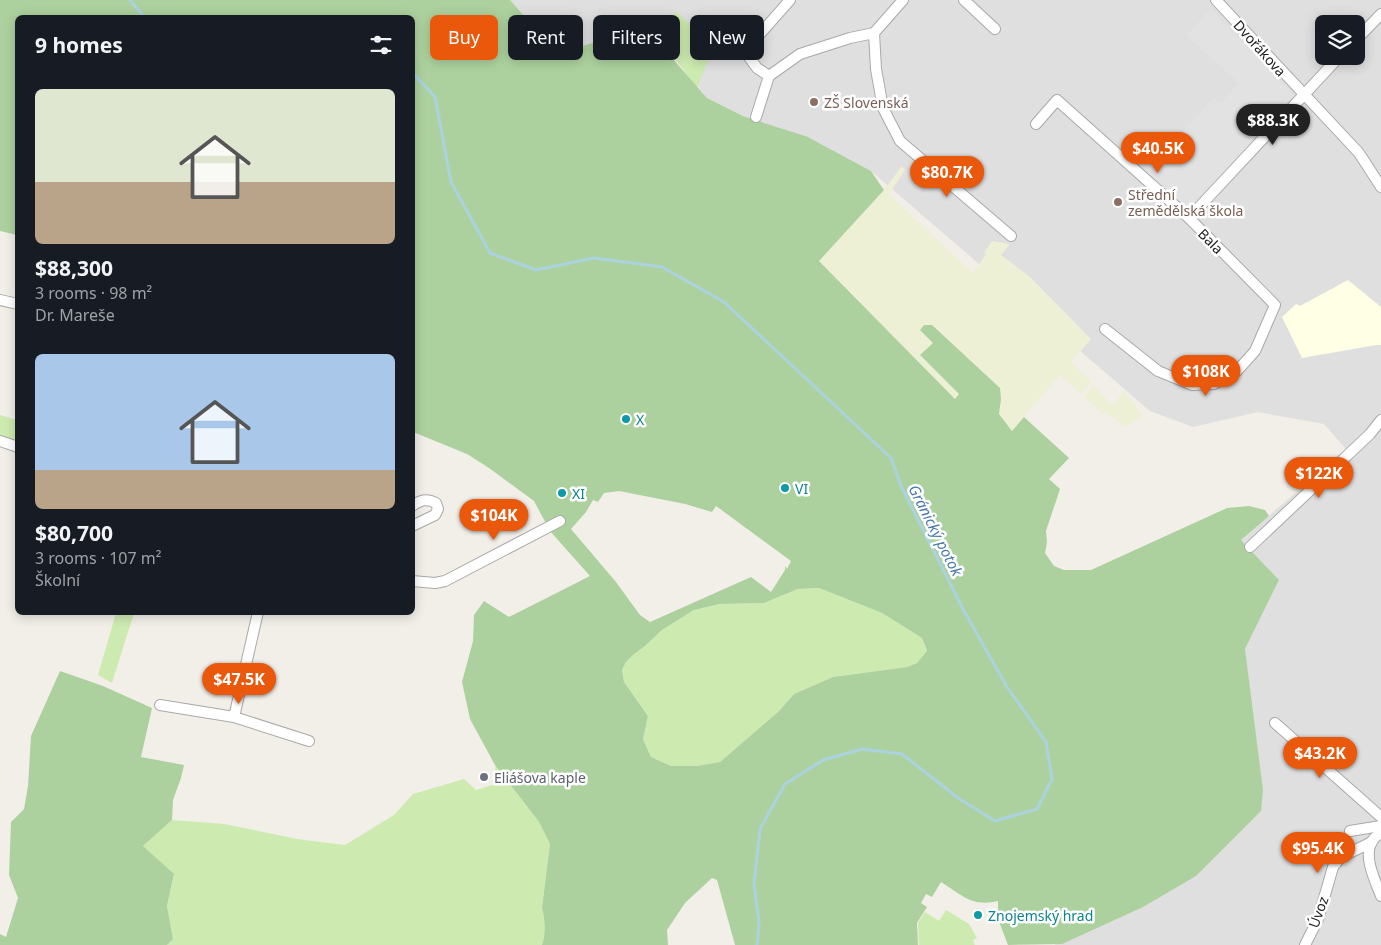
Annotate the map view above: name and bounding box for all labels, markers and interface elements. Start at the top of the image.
chip: Buy [430,15,498,60]
chip: Rent [508,15,583,60]
chip: Filters [593,15,680,60]
chip: New [690,15,764,60]
map controls [1315,15,1365,65]
button: layers [1315,15,1365,65]
street label: Dvořákova [1230,16,1290,80]
text: 9 homes [35,31,123,59]
icon: filters [367,31,395,59]
place label: ZŠ Slovenská [824,93,909,112]
marker: ZŠ Slovenská [808,96,820,108]
pin: $88.3K [1232,104,1314,146]
text: $88.3K [1247,109,1299,131]
icon: home [170,122,260,212]
pin: $40.5K [1117,132,1199,174]
text: $40.5K [1132,137,1184,159]
pin: $80.7K [906,156,988,198]
text: $80.7K [921,161,973,183]
place label: Střední zemědělská škola [1128,185,1243,220]
marker: Střední zemědělská škola [1112,196,1124,208]
street label: Bala [1194,224,1228,258]
text: $88,300 [35,254,113,282]
text: 3 rooms · 98 m² [35,282,152,304]
text: Dr. Mareše [35,304,115,326]
pin: $108K [1171,354,1241,397]
text: $108K [1182,360,1230,382]
icon: home [170,387,260,477]
place label: X [636,410,645,429]
marker: X [620,413,632,425]
pin: $122K [1284,456,1354,499]
text: $122K [1295,462,1343,484]
place label: VI [795,479,808,498]
water label: Gránický potok [904,481,968,580]
marker: VI [779,482,791,494]
place label: XI [572,484,585,503]
marker: XI [556,487,568,499]
pin: $104K [459,498,529,541]
text: $104K [470,504,518,526]
text: $80,700 [35,519,113,547]
text: 3 rooms · 107 m² [35,547,161,569]
text: Školní [35,569,80,591]
pin: $47.5K [198,662,280,705]
text: $47.5K [213,668,265,690]
pin: $43.2K [1279,736,1361,779]
text: $43.2K [1294,742,1346,764]
place label: Eliášova kaple [494,768,586,787]
marker: Eliášova kaple [478,771,490,783]
pin: $95.4K [1277,832,1359,874]
text: $95.4K [1292,837,1344,859]
street label: Úvoz [1304,893,1333,930]
place label: Znojemský hrad [988,906,1093,925]
marker: Znojemský hrad [972,909,984,921]

